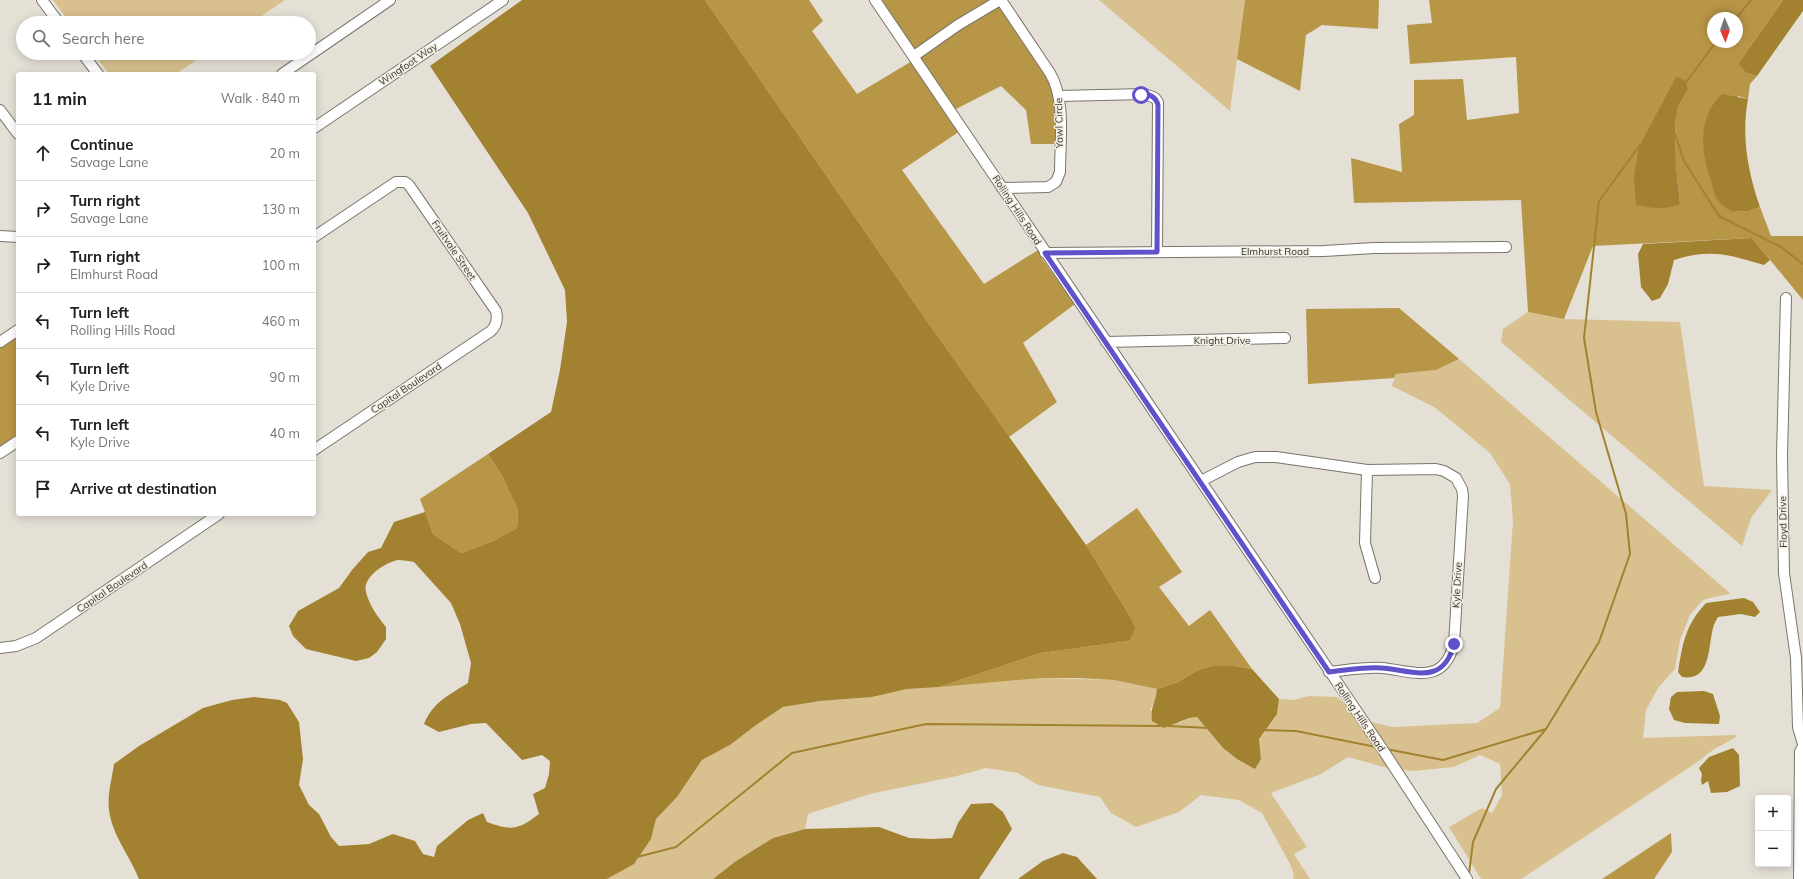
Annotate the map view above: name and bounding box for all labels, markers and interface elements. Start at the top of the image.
north arrow [1707,12,1743,48]
search box [16,16,316,60]
icon: search [30,27,52,49]
text: Search here [62,29,144,48]
street label: Wingfoot Way [376,39,440,88]
route start [1132,86,1150,104]
text: 11 min [32,88,87,109]
text: Walk · 840 m [221,90,300,106]
street label: Yawl Circle [1052,98,1066,149]
text: Continue [70,135,133,154]
icon: ahead [32,142,54,164]
text: 20 m [270,145,300,161]
text: Savage Lane [70,154,148,170]
street label: Rolling Hills Road [989,172,1045,248]
text: Turn right [70,191,140,210]
icon: right [32,198,54,220]
text: 130 m [262,201,300,217]
text: Savage Lane [70,210,148,226]
street label: Fruitvale Street [429,217,479,283]
street label: Elmhurst Road [1241,245,1309,258]
text: Turn right [70,247,140,266]
icon: right [32,254,54,276]
text: 100 m [262,257,300,273]
text: Elmhurst Road [70,266,158,282]
text: Turn left [70,303,129,322]
icon: left [32,310,54,332]
text: 460 m [262,313,300,329]
text: Rolling Hills Road [70,322,175,338]
street label: Knight Drive [1194,334,1250,347]
text: Turn left [70,359,129,378]
street label: Capital Boulevard [368,360,444,416]
icon: left [32,366,54,388]
text: 90 m [270,369,300,385]
text: Kyle Drive [70,378,130,394]
text: Turn left [70,415,129,434]
icon: left [32,422,54,444]
text: 40 m [270,425,300,441]
text: Kyle Drive [70,434,130,450]
icon: arrive [32,478,54,500]
text: Arrive at destination [70,479,217,498]
street label: Floyd Drive [1776,496,1790,548]
street label: Capital Boulevard [74,559,150,615]
street label: Kyle Drive [1449,562,1465,608]
route end [1445,635,1463,653]
street label: Rolling Hills Road [1332,680,1388,754]
map controls [1755,795,1791,867]
button: + [1755,795,1791,831]
button: − [1755,831,1791,867]

